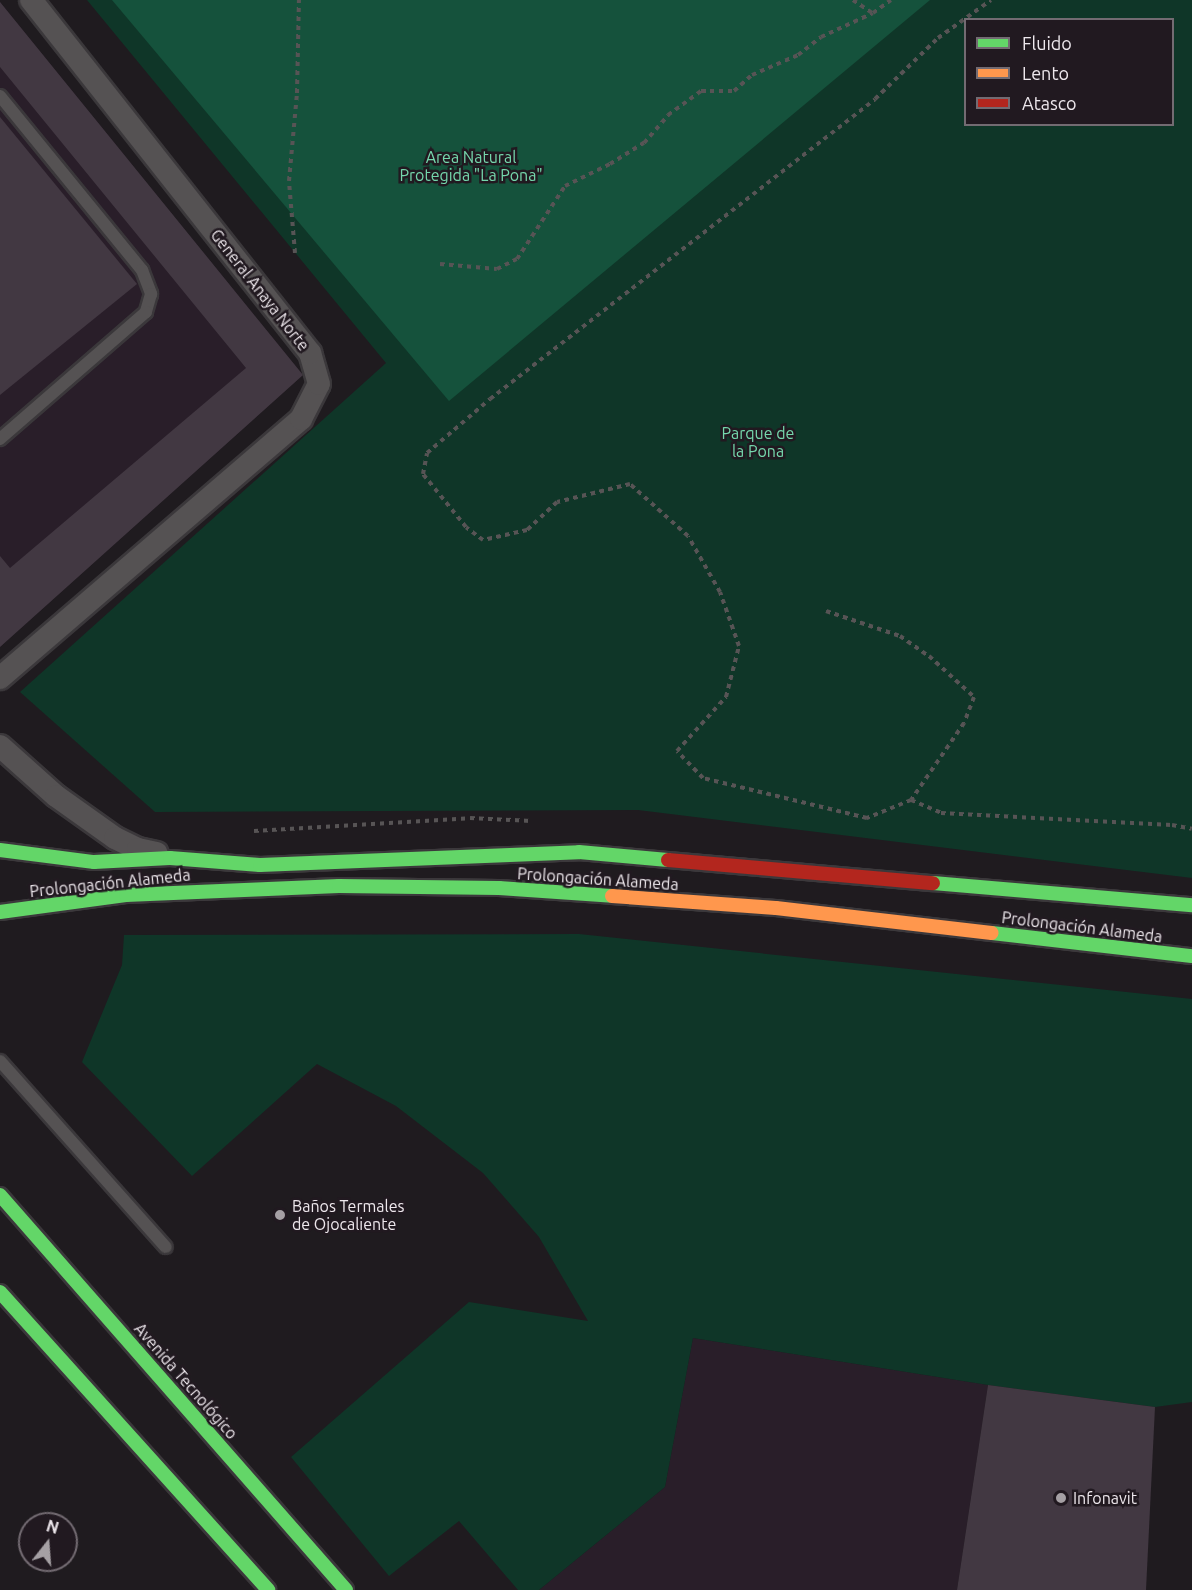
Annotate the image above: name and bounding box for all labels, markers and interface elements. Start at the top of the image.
legend [964,18,1174,126]
text: Fluido [1022,33,1072,53]
text: Lento [1022,63,1069,83]
text: Atasco [1022,93,1077,113]
park label: Area Natural Protegida "La Pona" [399,147,543,185]
street label: General Anaya Norte [207,225,313,355]
park label: Parque de la Pona [722,423,794,461]
street label: Prolongación Alameda [517,864,679,894]
street label: Prolongación Alameda [29,865,191,901]
street label: Prolongación Alameda [1001,908,1163,946]
place label: Baños Termales de Ojocaliente [292,1196,405,1234]
marker: Baños Termales de Ojocaliente [273,1208,287,1222]
street label: Avenida Tecnológico [130,1319,242,1443]
place label: Infonavit [1073,1488,1137,1508]
marker: Infonavit [1054,1491,1068,1505]
north arrow [18,1512,78,1572]
text: N [44,1516,61,1537]

